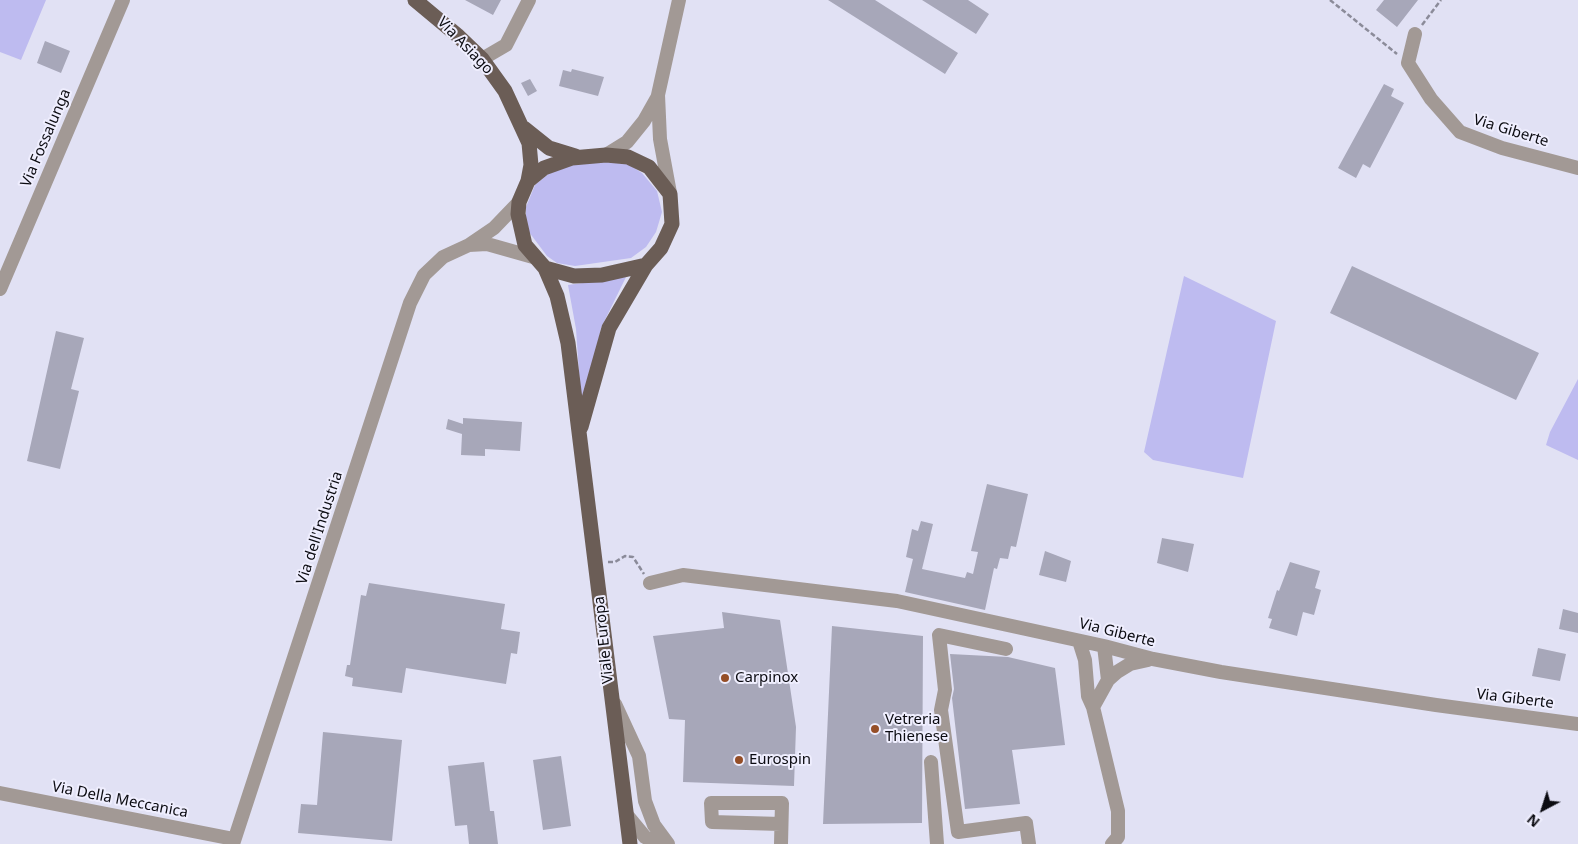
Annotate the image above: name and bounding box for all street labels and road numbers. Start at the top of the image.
street label: Via Asiago [433,14,497,78]
street label: Via Fossalunga [17,86,75,190]
street label: Via Giberte [1471,111,1551,151]
street label: Via dell'Industria [293,469,347,587]
street label: Viale Europa [590,595,618,685]
street label: Via Giberte [1077,615,1157,651]
street label: Via Giberte [1475,685,1555,713]
street label: Via Della Meccanica [50,778,190,822]

